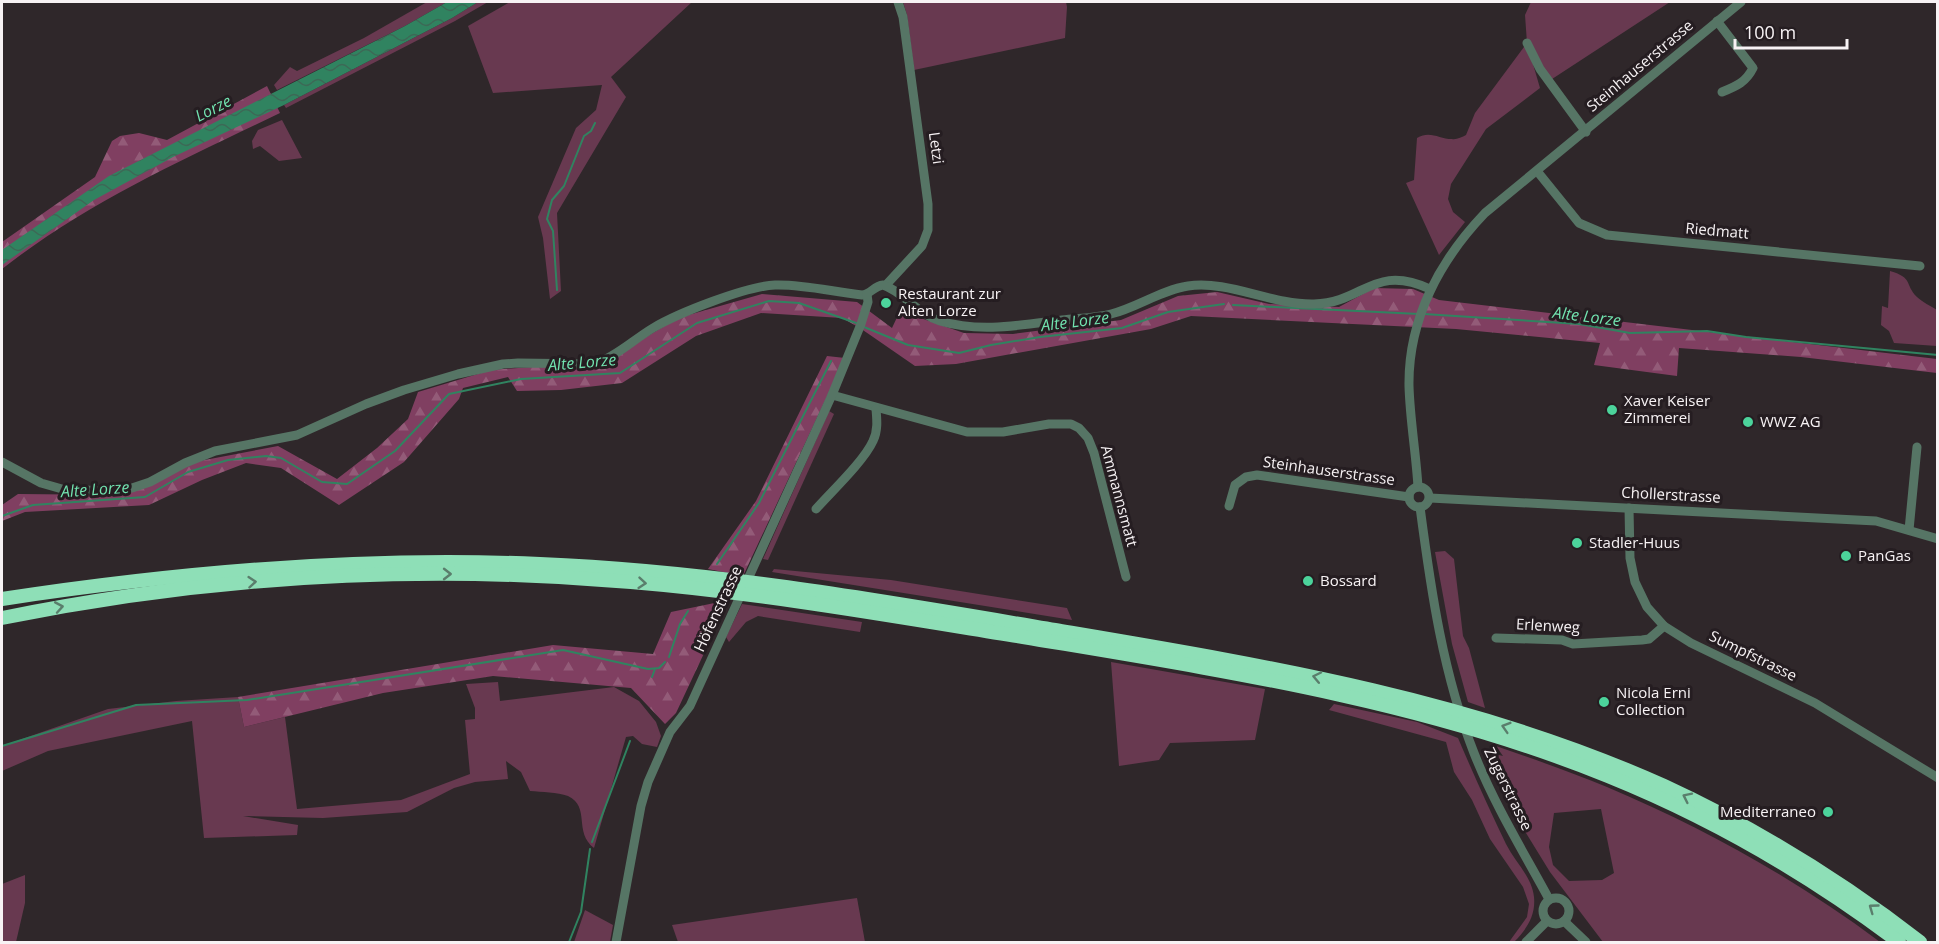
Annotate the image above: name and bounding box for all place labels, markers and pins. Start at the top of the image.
place label: Restaurant zur Alten Lorze [898,283,1001,320]
marker: Restaurant zur Alten Lorze [879,296,893,310]
place label: Xaver Keiser Zimmerei [1624,390,1710,427]
marker: Xaver Keiser Zimmerei [1605,403,1619,417]
place label: WWZ AG [1760,411,1821,431]
marker: WWZ AG [1741,415,1755,429]
place label: Stadler-Huus [1589,532,1680,552]
marker: Stadler-Huus [1570,536,1584,550]
place label: PanGas [1858,545,1911,565]
marker: PanGas [1839,549,1853,563]
place label: Bossard [1320,570,1377,590]
marker: Bossard [1301,574,1315,588]
place label: Nicola Erni Collection [1616,682,1691,719]
marker: Nicola Erni Collection [1597,695,1611,709]
place label: Mediterraneo [1720,801,1816,821]
marker: Mediterraneo [1821,805,1835,819]

